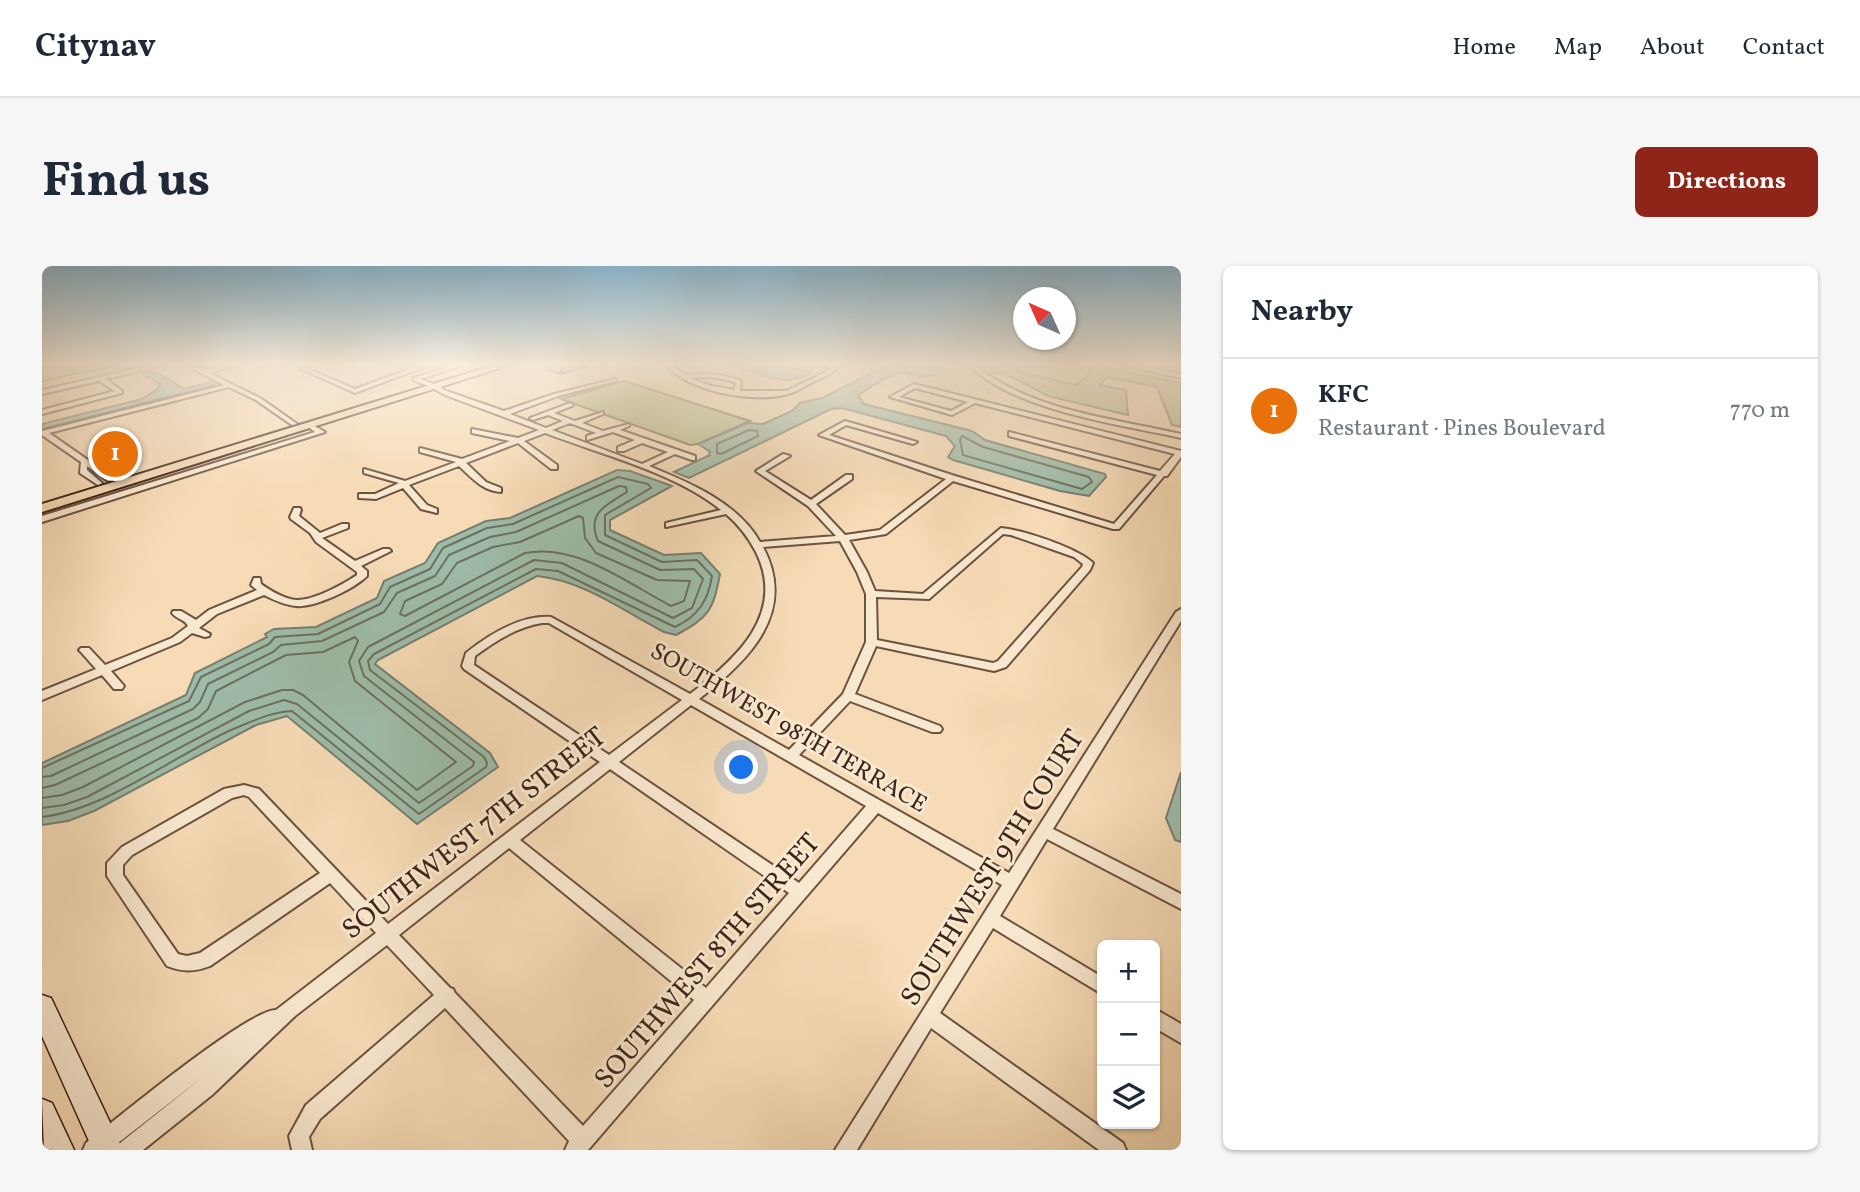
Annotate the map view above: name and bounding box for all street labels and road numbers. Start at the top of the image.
street label: SOUTHWEST 98TH TERRACE [643,635,933,822]
street label: SOUTHWEST 7TH STREET [334,718,615,949]
street label: SOUTHWEST 9TH COURT [892,723,1094,1014]
street label: SOUTHWEST 8TH STREET [586,825,830,1098]

